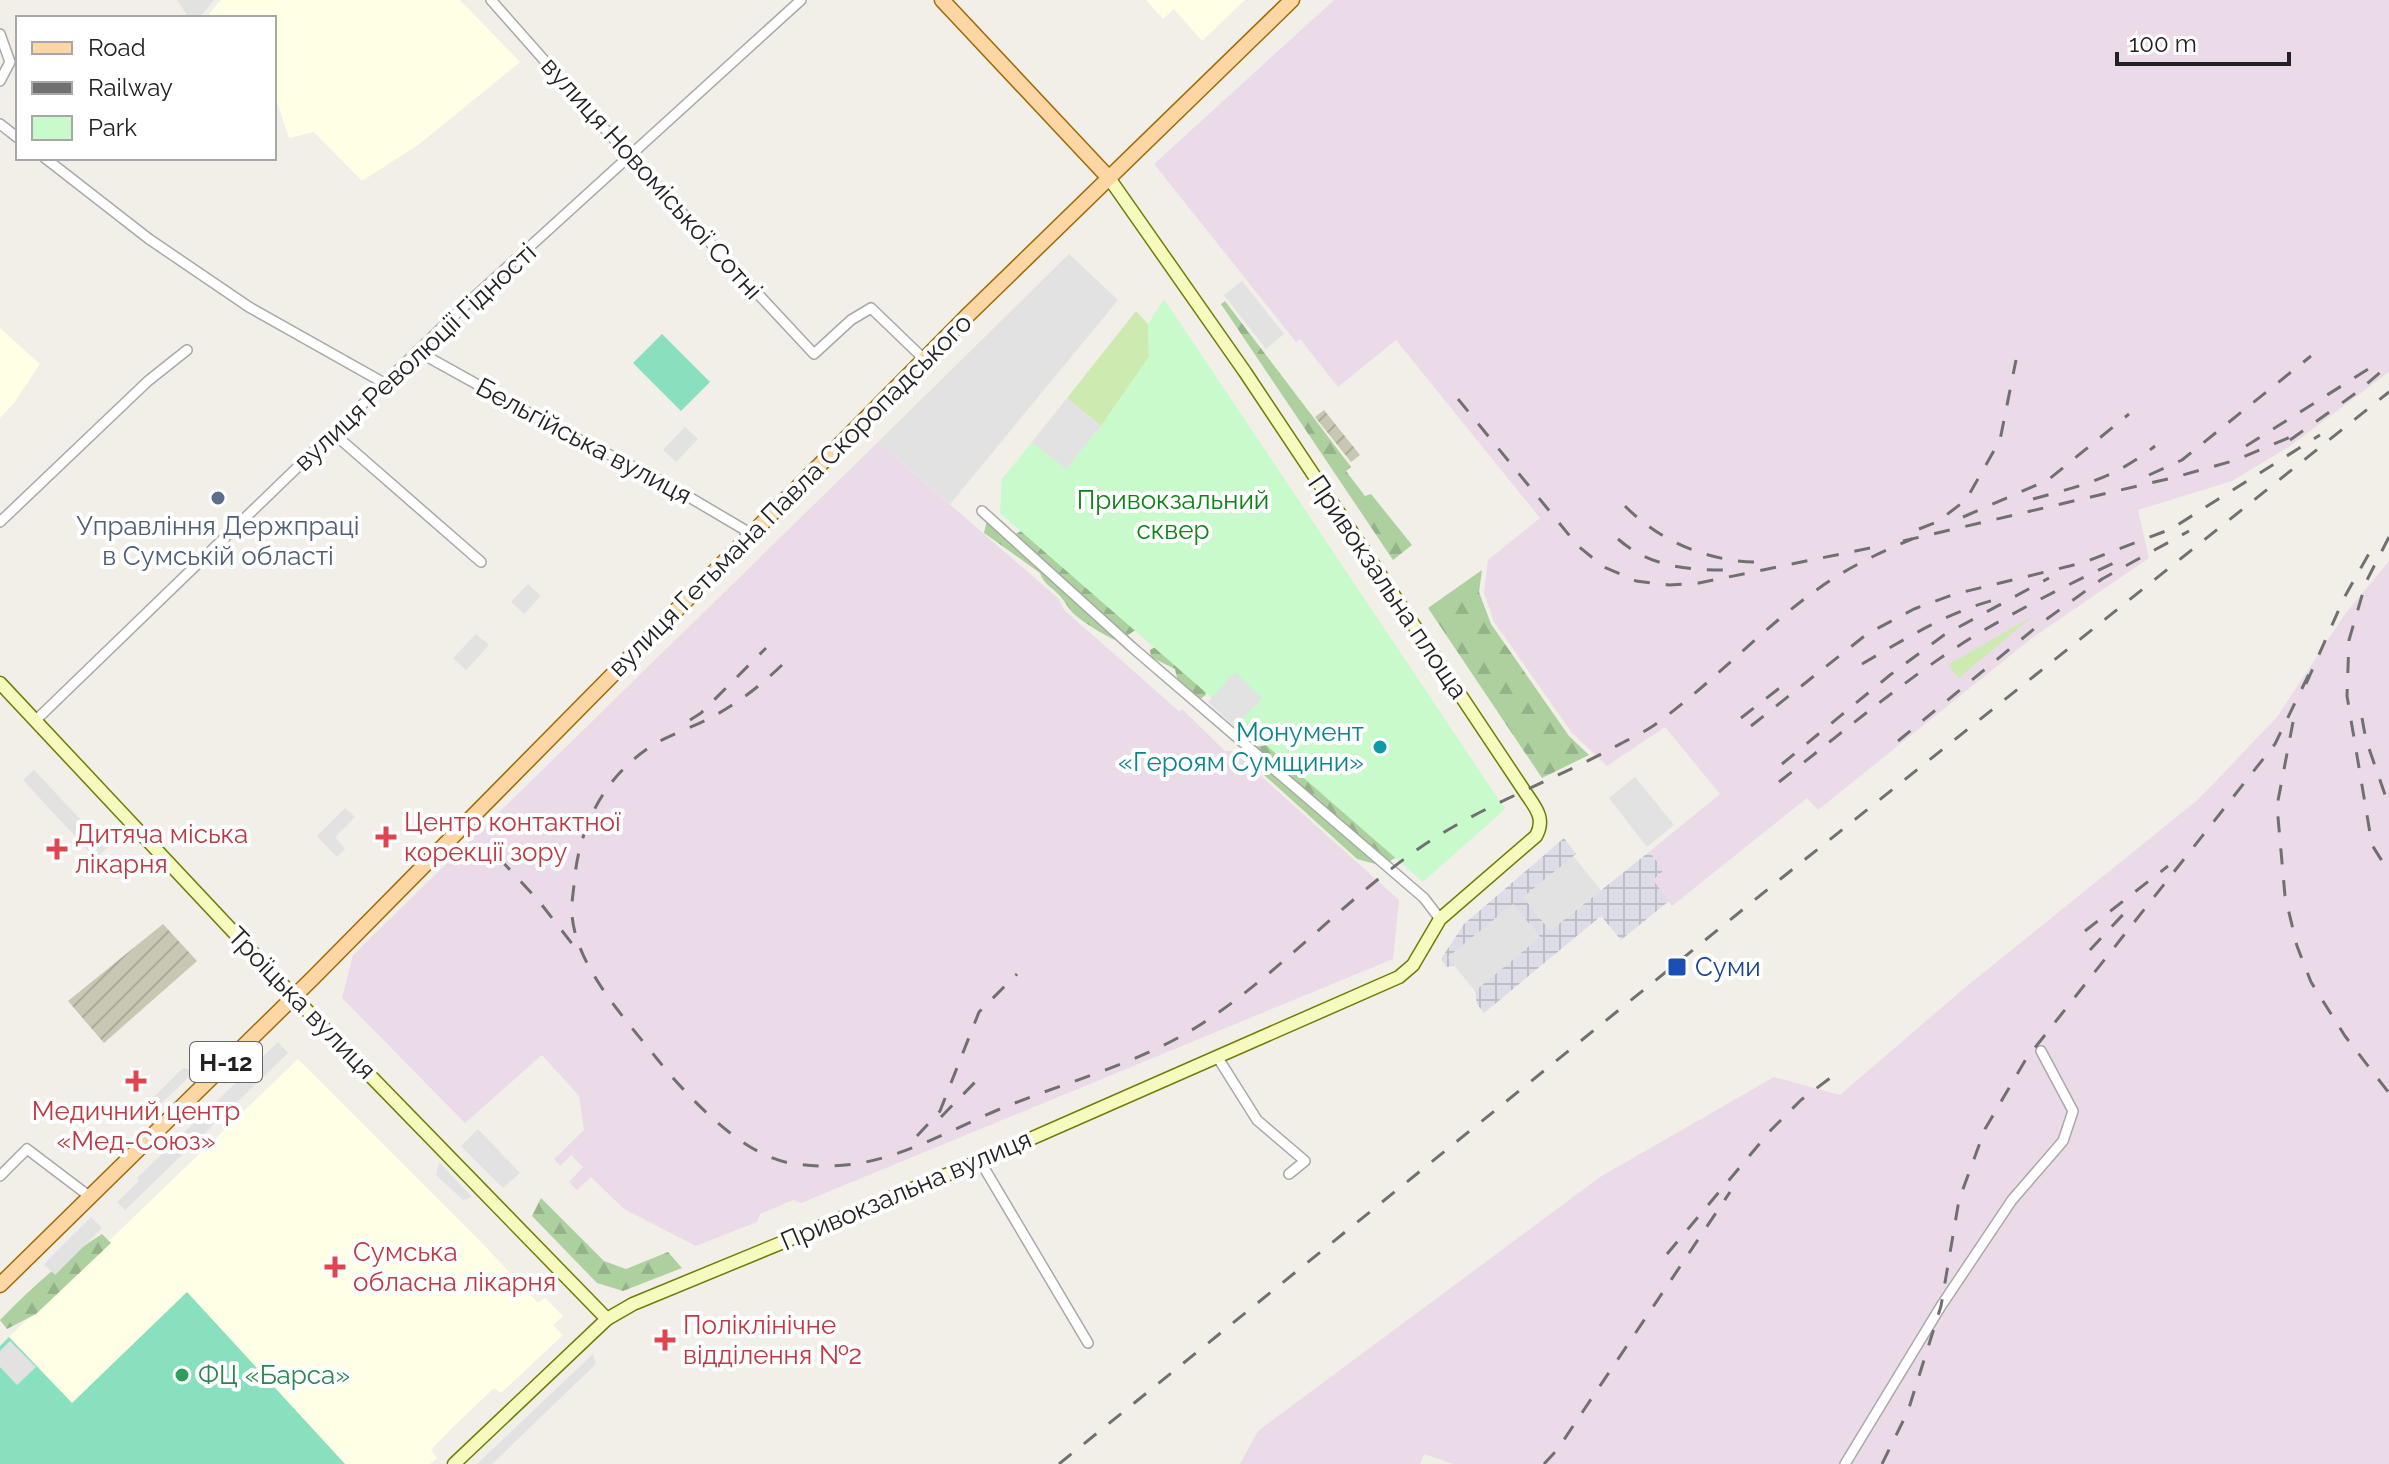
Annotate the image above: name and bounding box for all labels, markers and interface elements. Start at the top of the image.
legend [16,16,276,160]
scale bar [2117,16,2289,66]
text: 100 m [2129,29,2197,58]
text: Road [88,33,146,62]
street label: вулиця Новоміської Сотні [535,51,769,305]
text: Railway [88,73,173,102]
text: Park [88,113,137,142]
street label: вулиця Революції Гідності [288,237,542,477]
street label: вулиця Гетьмана Павла Скоропадського [602,307,978,683]
street label: Бельгійська вулиця [471,372,697,510]
street label: Привокзальна площа [1302,470,1474,704]
park label: Привокзальний сквер [1077,485,1269,545]
marker: Управління Держпраці в Сумській області [209,489,227,507]
place label: Управління Держпраці в Сумській області [77,511,359,571]
place label: Монумент «Героям Сумщини» [1118,717,1364,777]
marker: Монумент «Героям Сумщини» [1371,738,1389,756]
place label: Центр контактної корекції зору [404,807,621,867]
place label: Дитяча міська лікарня [75,819,248,879]
marker: Центр контактної корекції зору [375,826,397,848]
marker: Дитяча міська лікарня [46,838,68,860]
street label: Троїцька вулиця [222,921,382,1085]
place label: Суми [1695,952,1761,982]
marker: Суми [1666,956,1688,978]
road number: Н-12 [190,1042,262,1082]
marker: Медичний центр «Мед-Союз» [125,1070,147,1092]
place label: Медичний центр «Мед-Союз» [32,1096,240,1156]
street label: Привокзальна вулиця [776,1124,1036,1256]
place label: Сумська обласна лікарня [353,1237,556,1297]
marker: Сумська обласна лікарня [324,1256,346,1278]
place label: Поліклінічне відділення №2 [683,1310,862,1370]
marker: Поліклінічне відділення №2 [654,1329,676,1351]
place label: ФЦ «Барса» [198,1360,350,1390]
marker: ФЦ «Барса» [173,1366,191,1384]

